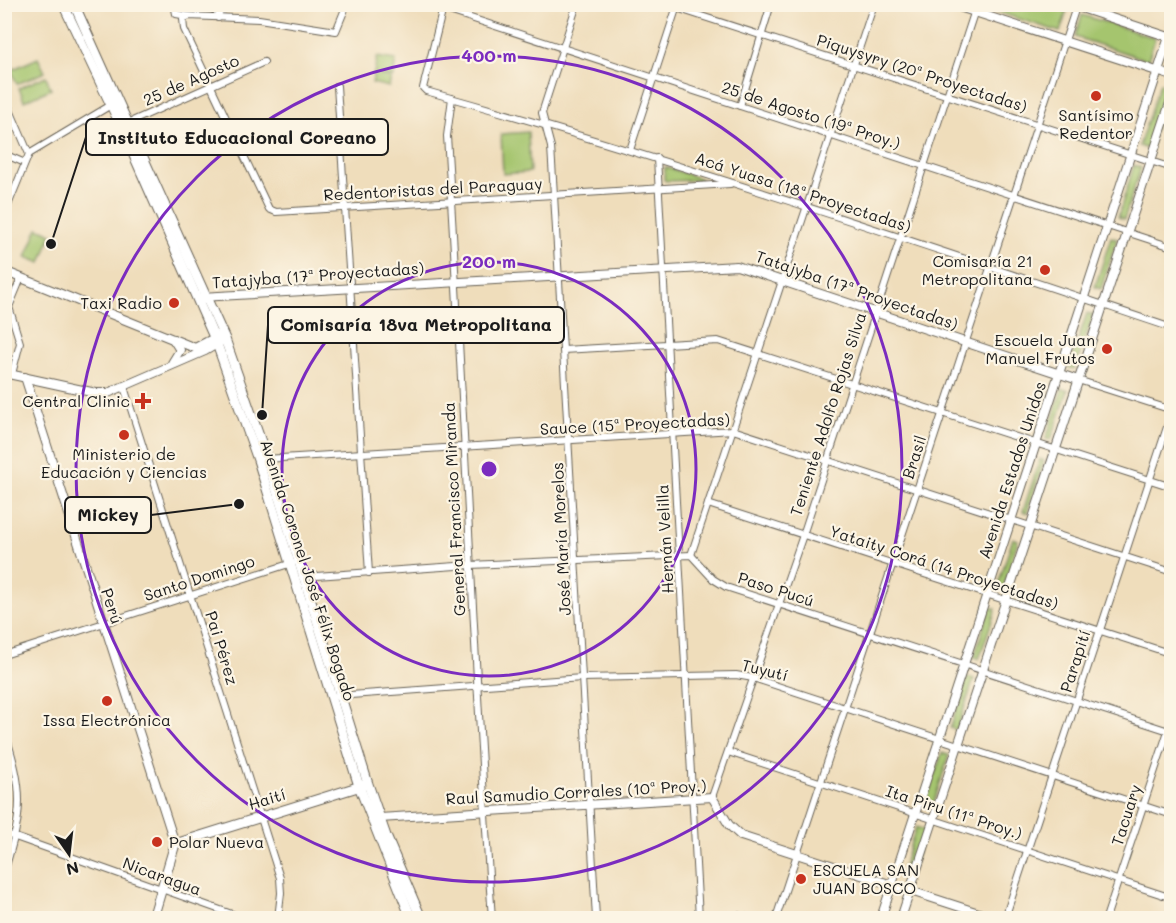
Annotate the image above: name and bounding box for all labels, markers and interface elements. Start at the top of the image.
street label: Piquysyry (20ª Proyectadas) [814,29,1030,117]
text: 400 m [461,43,517,67]
street label: 25 de Agosto [140,49,242,110]
street label: 25 de Agosto (19ª Proy.) [719,76,903,153]
marker: Santísimo Redentor [1089,89,1103,103]
place label: Santísimo Redentor [1059,104,1133,143]
callout: Instituto Educacional Coreano [86,119,388,155]
text: Instituto Educacional Coreano [98,125,376,149]
street label: Acá Yuasa (18ª Proyectadas) [692,147,914,236]
street label: Redentoristas del Paraguay [323,172,543,205]
street label: Tatajyba (17ª Proyectadas) [753,245,961,334]
text: 200 m [462,249,516,273]
place label: Comisaría 21 Metropolitana [922,250,1033,289]
street label: Tatajyba (17ª Proyectadas) [211,257,425,292]
marker: Comisaría 21 Metropolitana [1038,263,1052,277]
place label: Taxi Radio [80,292,162,313]
marker: Taxi Radio [167,296,181,310]
callout: Comisaría 18va Metropolitana [268,307,564,343]
street label: Teniente Adolfo Rojas Silva [785,309,870,519]
text: Comisaría 18va Metropolitana [280,312,552,336]
place label: Escuela Juan Manuel Frutos [986,329,1095,368]
marker: Escuela Juan Manuel Frutos [1100,342,1114,356]
street label: Avenida Estados Unidos [973,379,1050,561]
place label: Central Clinic [22,390,130,411]
marker: Central Clinic [134,392,152,410]
street label: General Francisco Miranda [437,402,470,617]
street label: Sauce (15ª Proyectadas) [539,408,730,439]
marker: Ministerio de Educación y Ciencias [117,428,131,442]
street label: Brasil [897,432,930,481]
street label: Avenida Coronel José Félix Bogado [256,437,361,703]
place label: Ministerio de Educación y Ciencias [41,443,207,482]
centre of rings [479,459,499,479]
street label: José María Morelos [546,462,575,616]
street label: Hernán Velilla [651,484,678,594]
callout: Mickey [65,497,151,533]
text: Mickey [77,502,139,526]
street label: Yataity Corá (14 Proyectadas) [827,520,1061,613]
street label: Santo Domingo [141,550,257,605]
street label: Paso Pucú [735,566,817,611]
street label: Perú [97,585,128,626]
street label: Pai Pérez [201,608,244,687]
street label: Parapití [1055,627,1094,695]
street label: Tuyutí [740,654,790,685]
marker: Issa Electrónica [100,694,114,708]
place label: Issa Electrónica [43,709,171,730]
street label: Raul Samudio Corrales (10ª Proy.) [445,774,707,809]
street label: Ita Piru (11ª Proy.) [883,780,1025,843]
street label: Tacuary [1106,781,1145,848]
street label: Haití [245,783,288,814]
north arrow [39,824,99,884]
place label: Polar Nueva [169,831,264,852]
marker: Polar Nueva [150,835,164,849]
street label: Nicaragua [120,852,204,899]
text: N [64,857,81,881]
place label: ESCUELA SAN JUAN BOSCO [813,859,919,898]
marker: ESCUELA SAN JUAN BOSCO [794,872,808,886]

